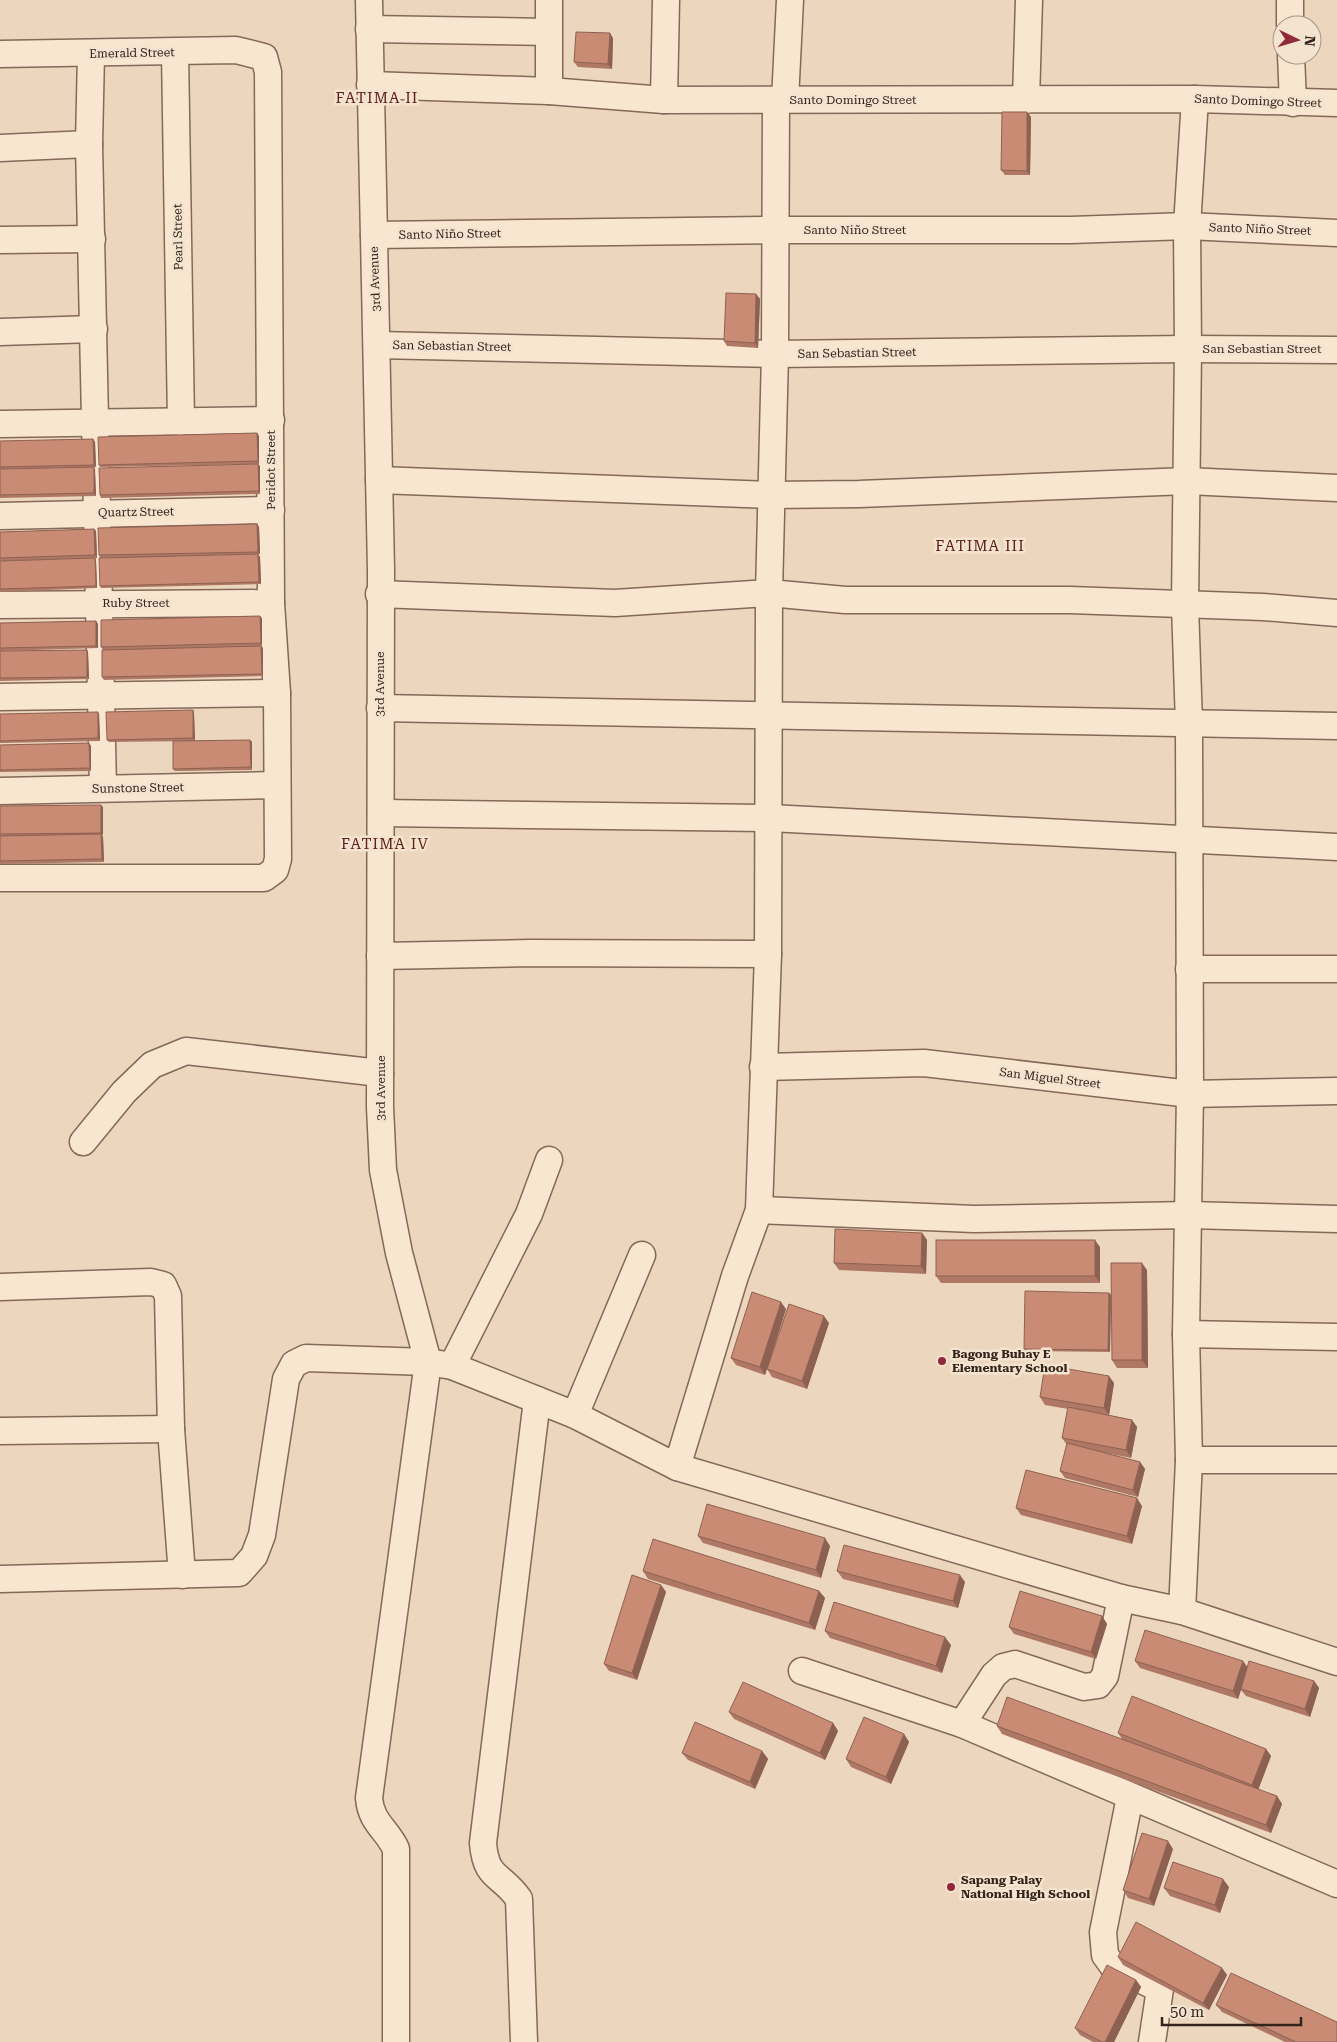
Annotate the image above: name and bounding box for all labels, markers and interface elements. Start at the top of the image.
north arrow [1272,15,1322,65]
text: N [1301,35,1318,47]
street label: Emerald Street [89,45,175,61]
district label: FATIMA II [336,89,418,107]
street label: Santo Domingo Street [1194,92,1322,110]
street label: Santo Domingo Street [789,93,917,107]
street label: Pearl Street [170,203,186,270]
street label: Santo Niño Street [1209,220,1312,238]
street label: Santo Niño Street [804,223,907,237]
street label: Santo Niño Street [399,226,502,242]
street label: 3rd Avenue [367,246,383,312]
street label: San Sebastian Street [393,338,512,354]
street label: San Sebastian Street [1203,342,1322,356]
street label: San Sebastian Street [798,345,917,361]
street label: Peridot Street [264,430,278,510]
street label: Quartz Street [98,504,175,520]
district label: FATIMA III [935,537,1025,555]
street label: Ruby Street [102,596,170,610]
street label: 3rd Avenue [373,651,387,717]
street label: Sunstone Street [92,780,185,796]
district label: FATIMA IV [341,835,429,853]
street label: 3rd Avenue [374,1055,388,1121]
street label: San Miguel Street [999,1065,1102,1091]
place label: Bagong Buhay E Elementary School [952,1347,1067,1375]
marker: Bagong Buhay E Elementary School [936,1355,948,1367]
place label: Sapang Palay National High School [961,1873,1090,1901]
marker: Sapang Palay National High School [945,1881,957,1893]
scale bar [1162,1994,1301,2026]
text: 50 m [1170,2003,1205,2021]

